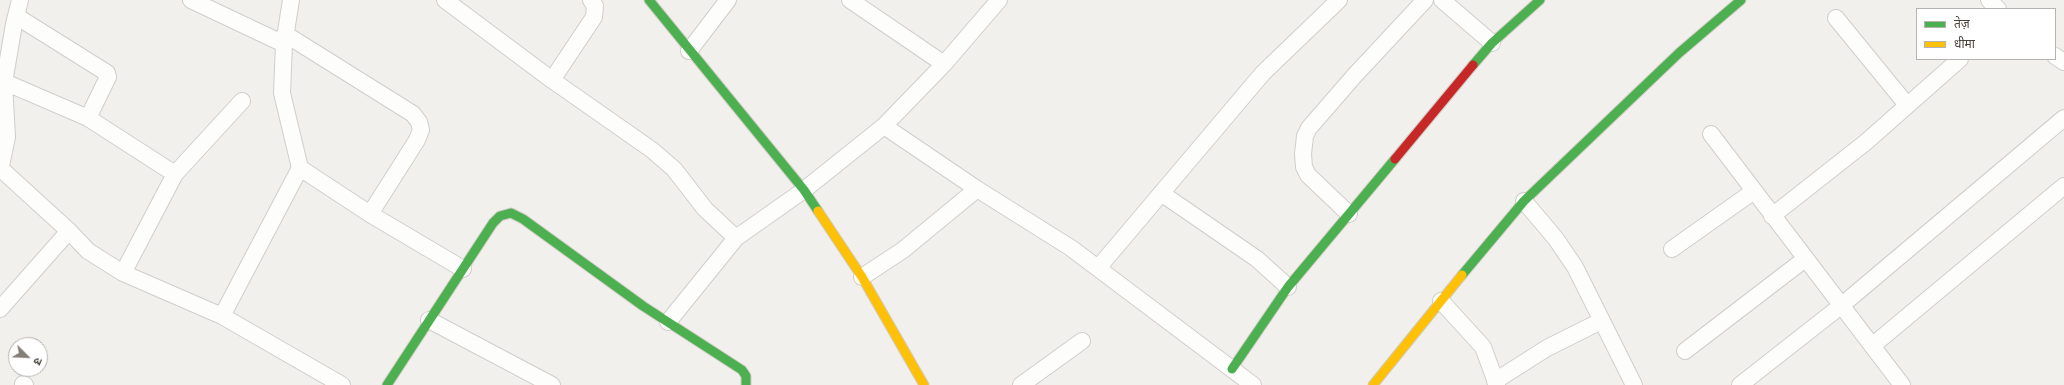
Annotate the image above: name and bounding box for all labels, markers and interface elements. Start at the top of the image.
legend [1916,8,2056,60]
text: तेज़ [1954,16,1970,31]
text: धीमा [1954,36,1975,51]
north arrow [8,337,48,377]
text: उ [31,356,46,367]

